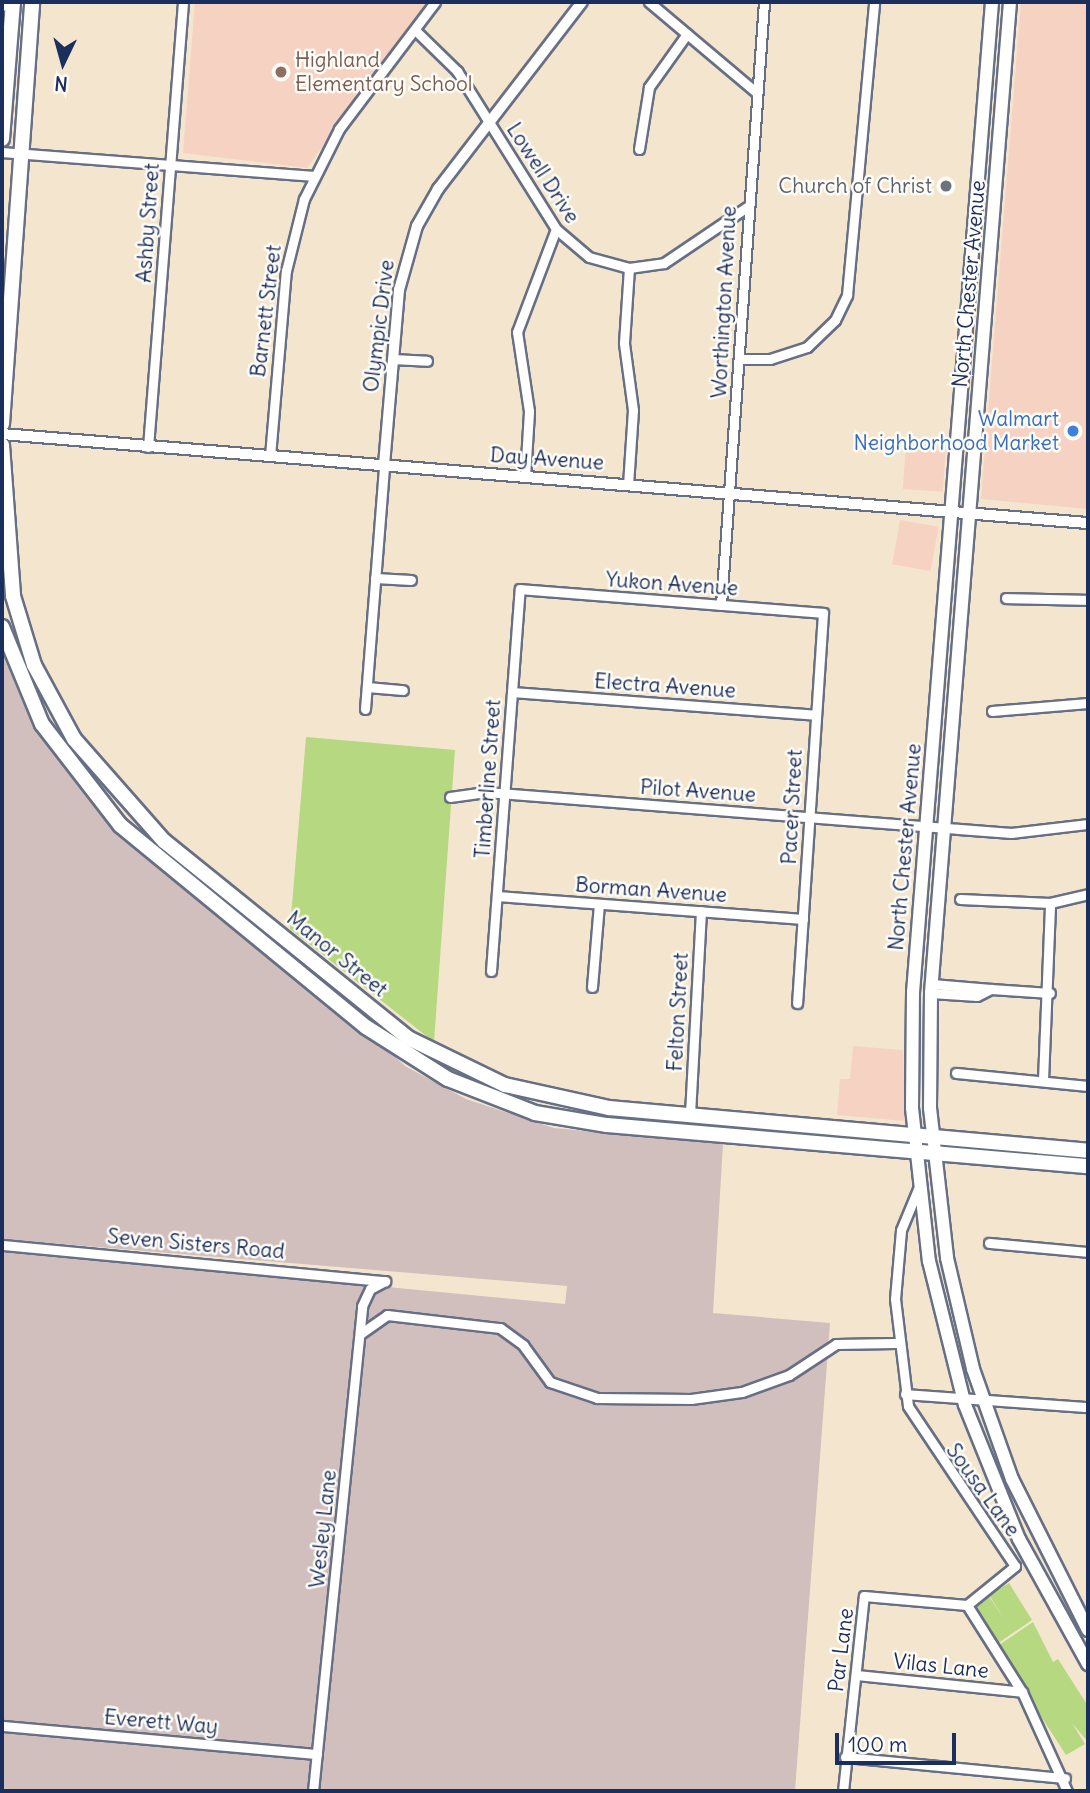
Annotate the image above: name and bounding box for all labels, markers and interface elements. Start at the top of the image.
north arrow [28,28,98,98]
place label: Highland Elementary School [295,47,472,97]
marker: Highland Elementary School [273,64,289,80]
text: N [54,71,69,96]
street label: Lowell Drive [501,118,585,228]
street label: Ashby Street [131,162,165,284]
place label: Church of Christ [778,173,932,199]
marker: Church of Christ [938,178,954,194]
street label: North Chester Avenue [947,179,991,389]
street label: Worthington Avenue [706,205,742,399]
street label: Barnett Street [245,243,287,379]
street label: Olympic Drive [358,258,400,394]
place label: Walmart Neighborhood Market [853,406,1059,456]
marker: Walmart Neighborhood Market [1065,423,1081,439]
street label: Day Avenue [489,442,605,476]
street label: Yukon Avenue [605,567,739,601]
street label: Electra Avenue [593,668,737,704]
street label: Timberline Street [470,699,506,859]
street label: North Chester Avenue [883,742,927,952]
street label: Pacer Street [776,749,808,865]
street label: Pilot Avenue [639,774,757,808]
street label: Borman Avenue [574,872,728,908]
street label: Manor Street [281,906,393,1002]
street label: Felton Street [662,952,694,1072]
street label: Seven Sisters Road [106,1224,286,1264]
street label: Sousa Lane [941,1438,1025,1542]
street label: Wesley Lane [304,1469,342,1589]
street label: Par Lane [823,1607,859,1693]
street label: Vilas Lane [892,1648,990,1684]
street label: Everett Way [103,1704,219,1740]
scale bar [838,1720,959,1764]
text: 100 m [848,1731,907,1758]

